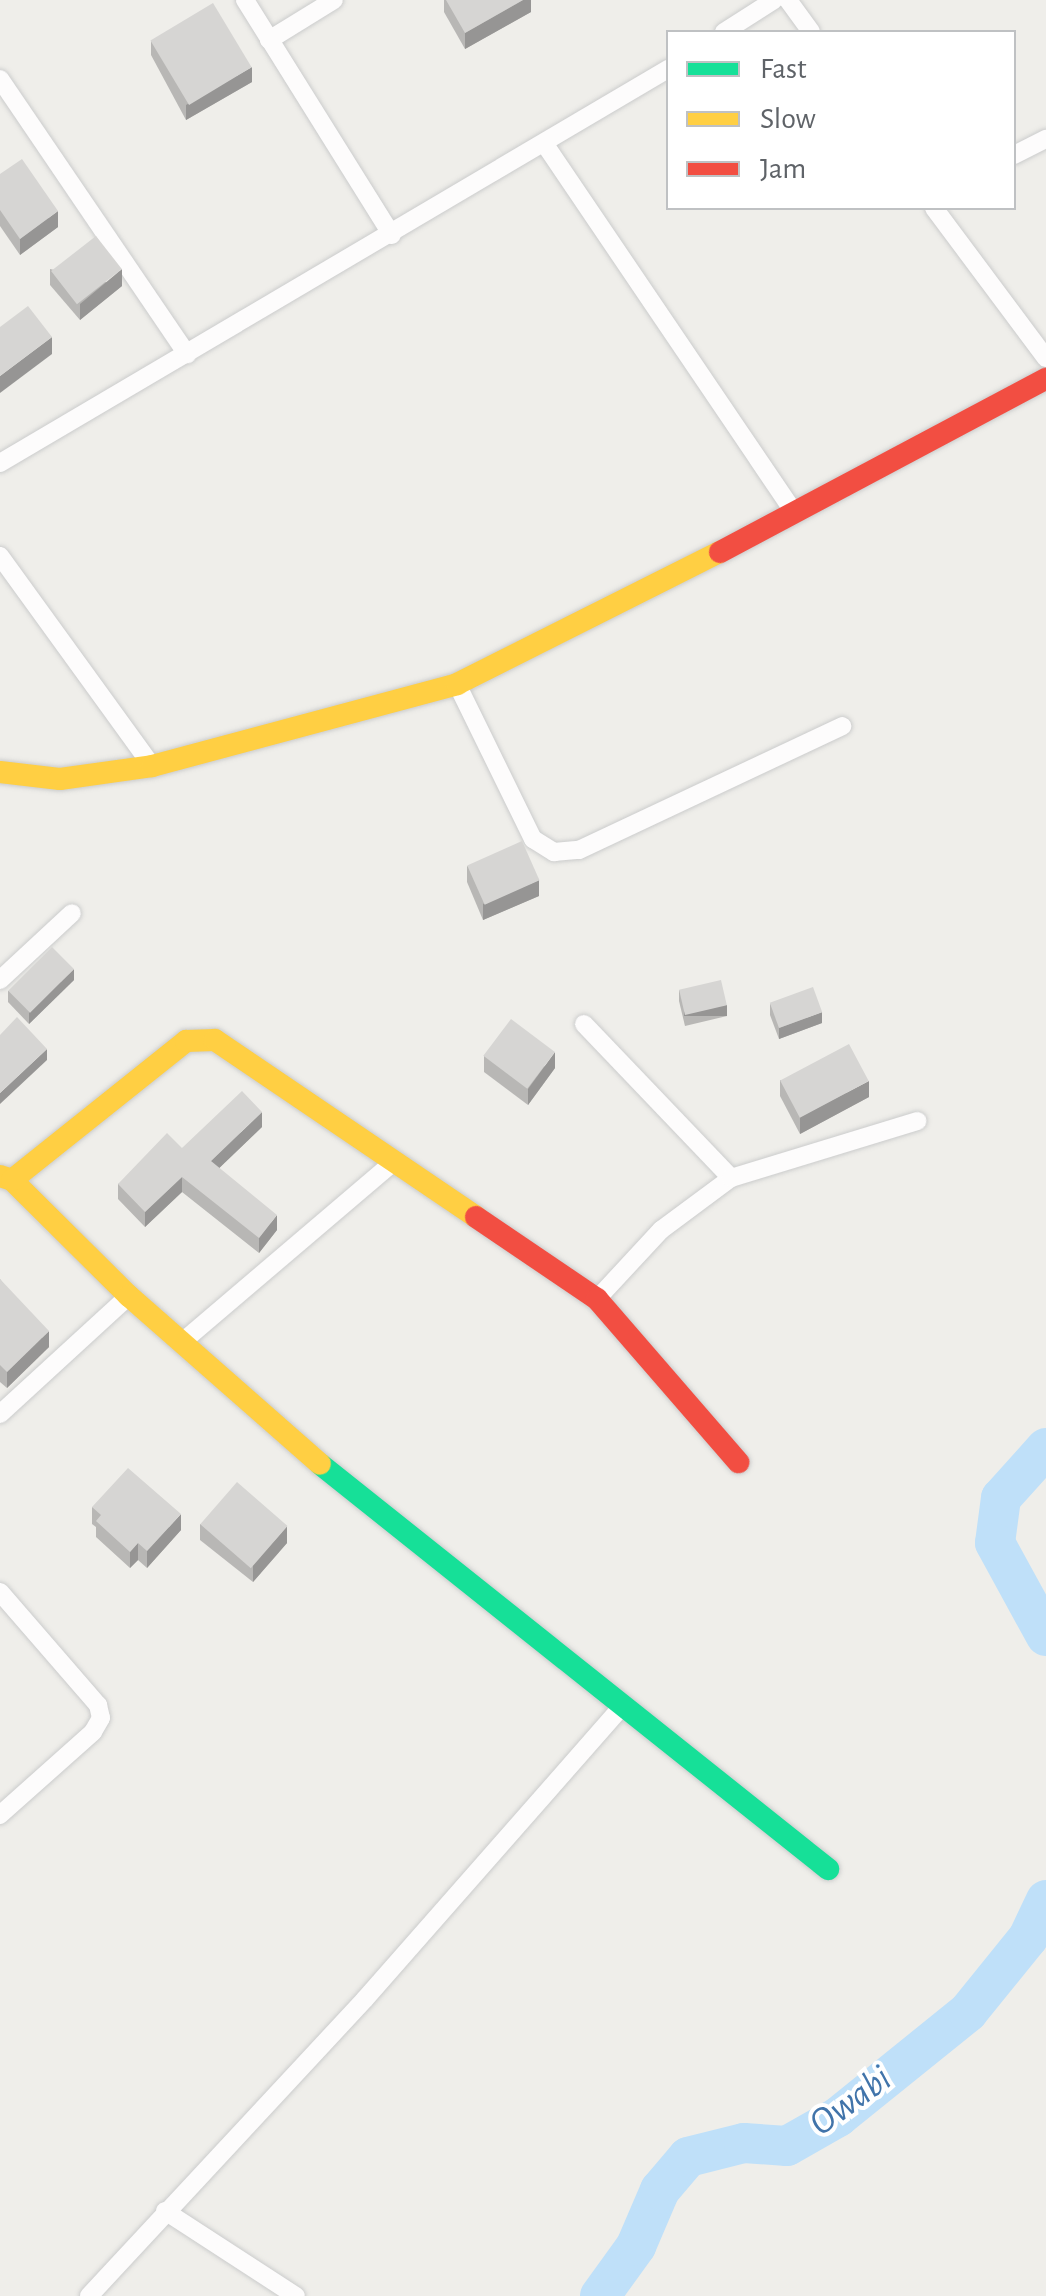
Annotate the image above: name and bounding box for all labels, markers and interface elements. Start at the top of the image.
legend [666,30,1016,210]
text: Fast [760,54,807,84]
text: Slow [760,104,816,134]
text: Jam [760,154,806,184]
water label: Owabi [801,2057,901,2147]

